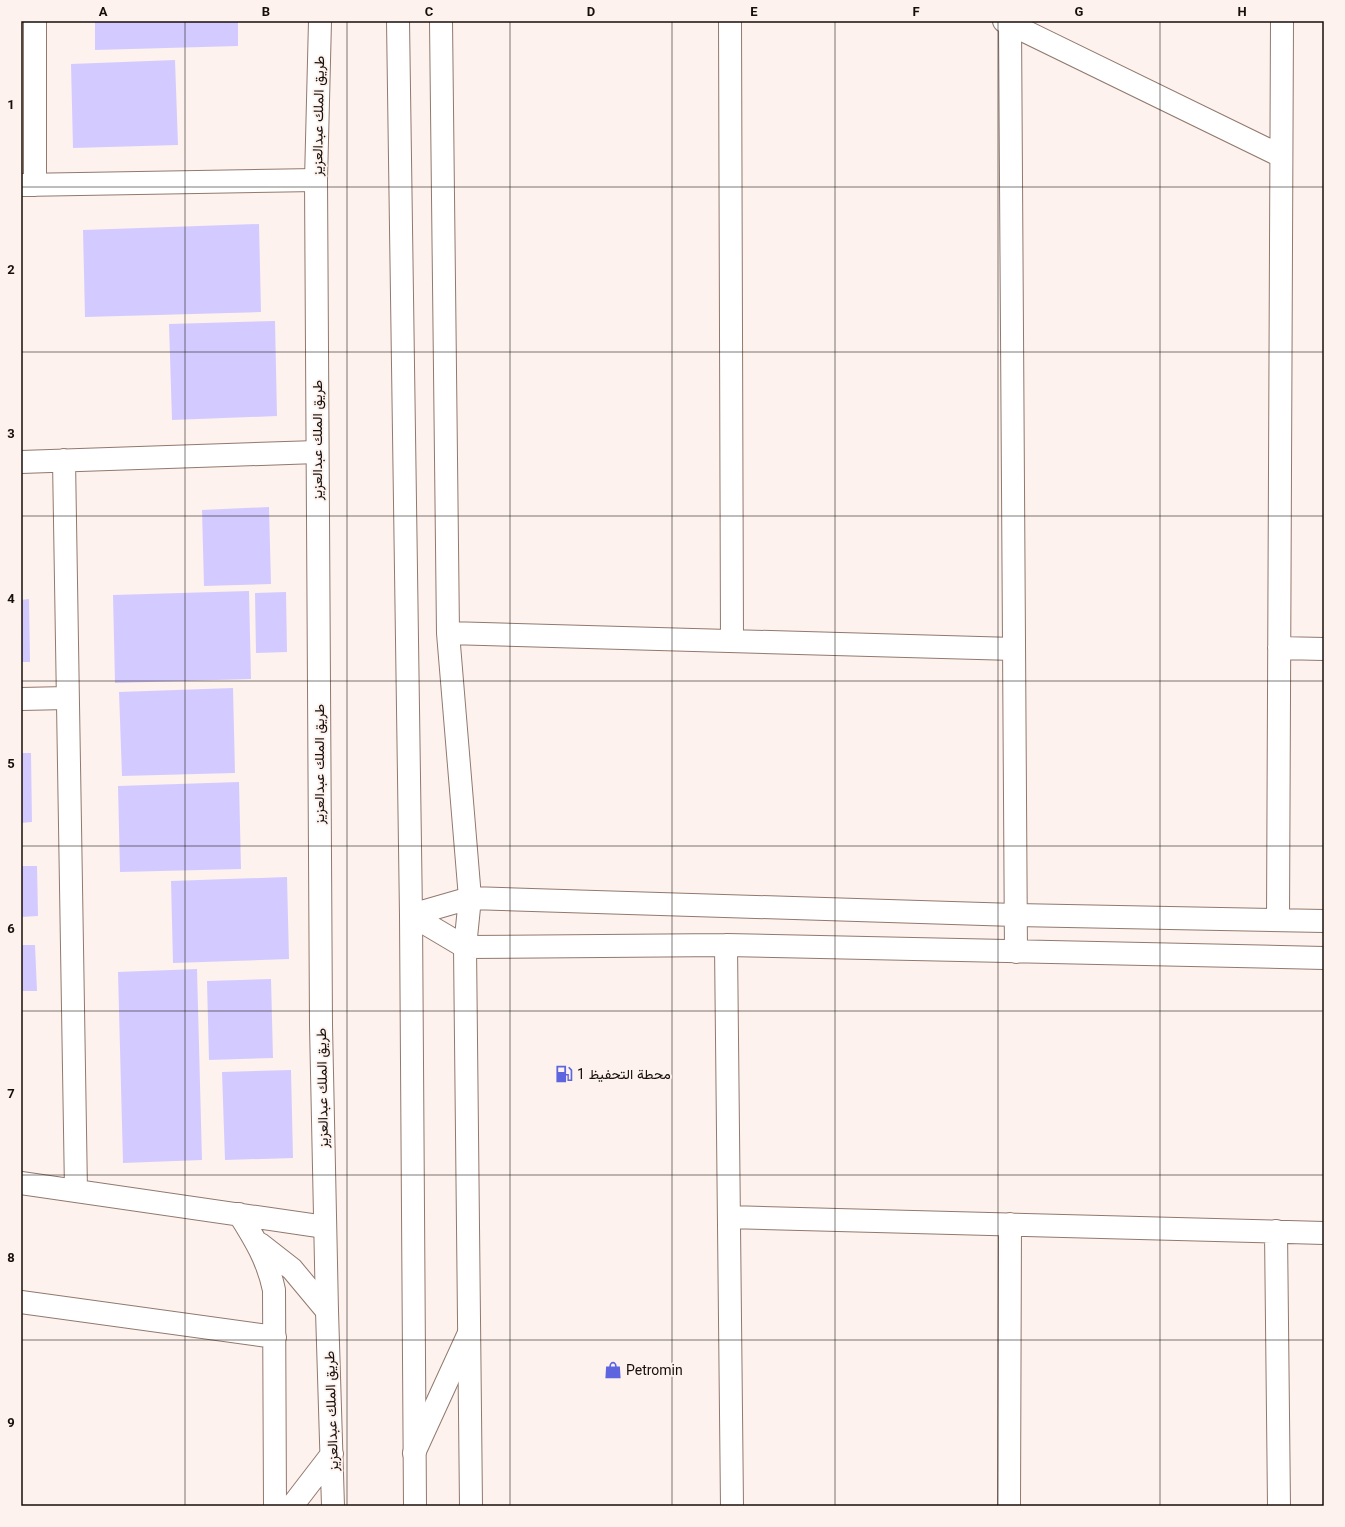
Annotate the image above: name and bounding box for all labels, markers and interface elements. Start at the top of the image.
text: A [99,3,108,23]
text: B [262,3,270,23]
text: C [425,3,434,23]
text: D [587,3,595,23]
text: E [750,3,758,23]
text: F [912,3,920,23]
text: G [1075,3,1084,23]
text: H [1237,3,1247,23]
street label: طريق الملك عبدالعزيز [308,56,332,177]
text: 1 [7,96,15,116]
text: 2 [7,261,15,281]
street label: طريق الملك عبدالعزيز [308,380,330,501]
text: 3 [7,425,15,445]
text: 4 [7,590,15,610]
street label: طريق الملك عبدالعزيز [310,704,332,825]
text: 5 [7,755,15,775]
text: 6 [7,920,15,940]
street label: طريق الملك عبدالعزيز [312,1028,336,1149]
fuel station icon: محطة التحفيظ 1 [554,1064,574,1084]
place label: محطة التحفيظ 1 [577,1065,671,1087]
text: 7 [7,1085,15,1105]
text: 8 [7,1249,15,1269]
street label: طريق الملك عبدالعزيز [320,1350,346,1472]
shop icon: Petromin [603,1360,623,1380]
place label: Petromin [626,1361,683,1383]
text: 9 [7,1414,15,1434]

